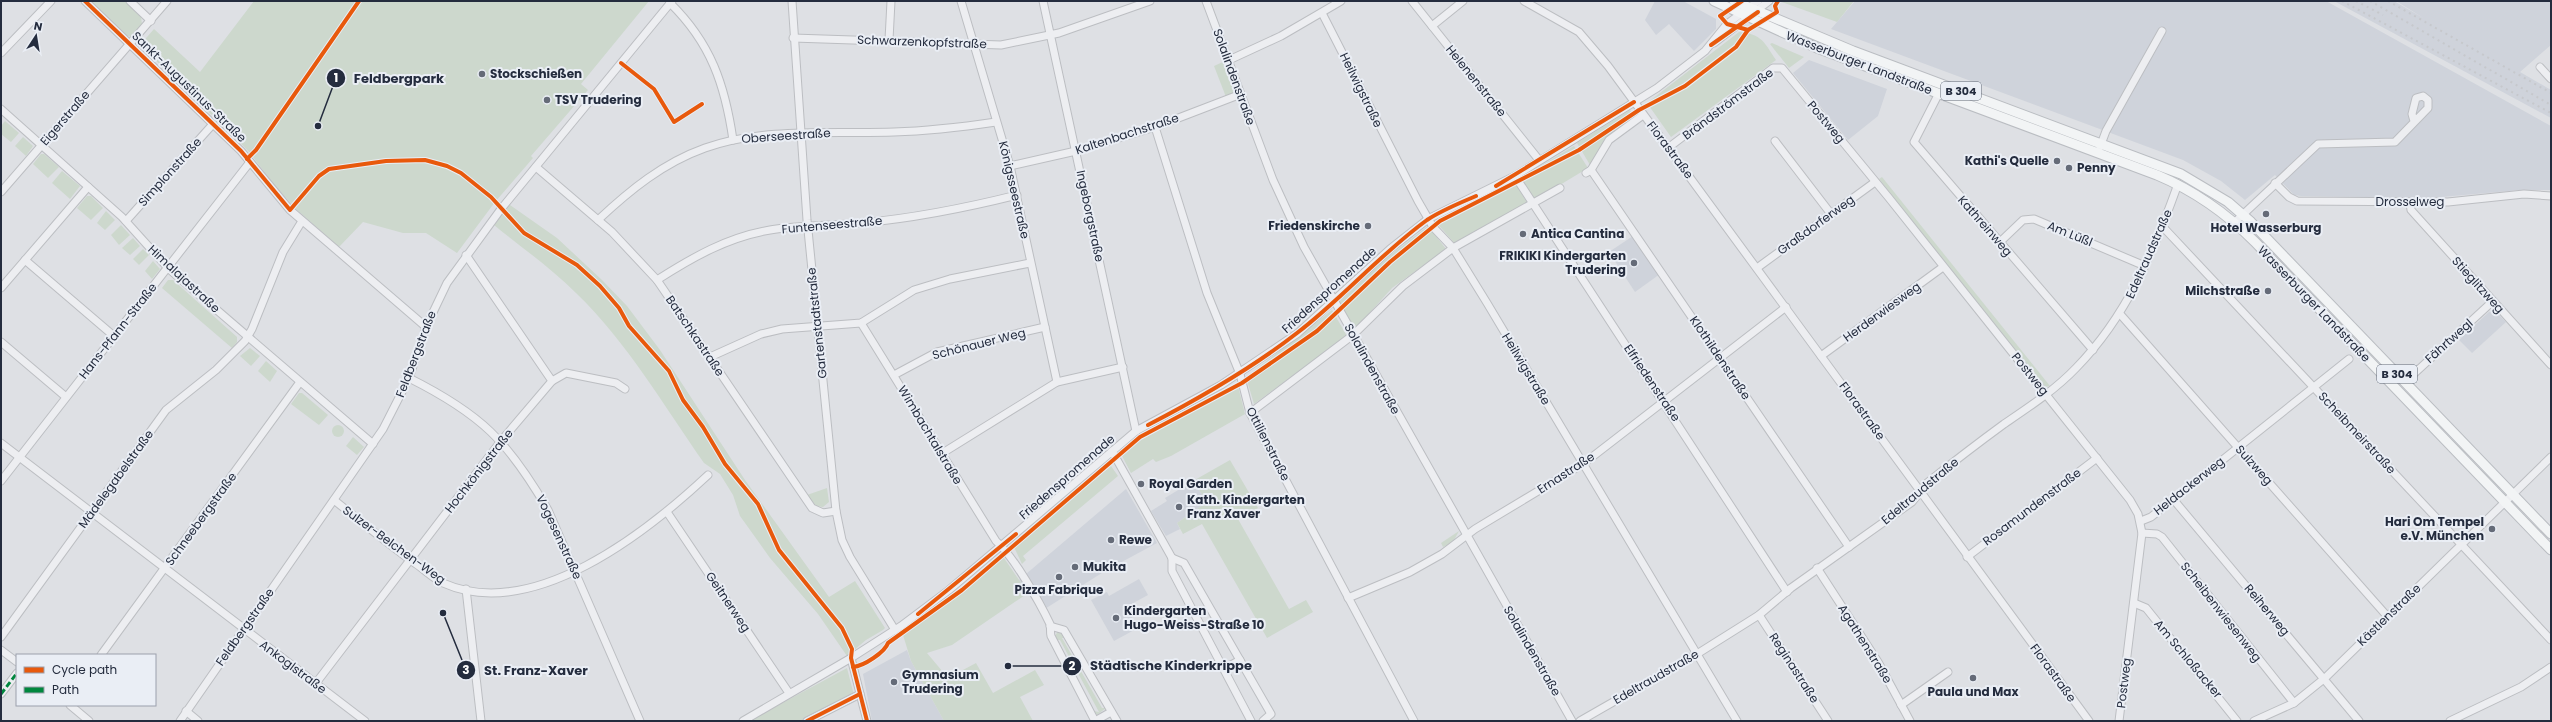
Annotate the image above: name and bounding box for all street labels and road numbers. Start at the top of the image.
street label: Solalindenstraße [1209,26,1260,127]
street label: Sankt-Augustinus-Straße [128,27,250,146]
street label: Wasserburger Landstraße [1783,27,1935,98]
street label: Schwarzenkopfstraße [857,31,987,52]
street label: Helenenstraße [1442,41,1511,120]
street label: Heilwigstraße [1336,49,1387,130]
street label: Brändströmstraße [1679,64,1777,143]
road number: B 304 [1941,82,1981,100]
street label: Eigerstraße [36,86,93,149]
street label: Postweg [1804,97,1849,147]
street label: Kaltenbachstraße [1073,109,1181,158]
street label: Florastraße [1643,117,1698,182]
street label: Oberseestraße [741,124,831,147]
street label: Simplonstraße [134,133,205,210]
street label: Königsseestraße [995,139,1034,240]
street label: Ingeborgstraße [1072,168,1109,263]
street label: Graßdorferweg [1774,191,1858,258]
street label: Kathreinweg [1954,192,2016,260]
street label: Drosselweg [2376,193,2444,210]
street label: Edeltraudstraße [2121,206,2176,301]
street label: Funtenseestraße [781,212,883,237]
street label: Am Lüßl [2045,217,2096,250]
street label: Himalajastraße [145,241,224,316]
street label: Wasserburger Landstraße [2254,242,2375,366]
street label: Friedenspromenade [1278,243,1380,337]
street label: Stieglitzweg [2448,253,2508,317]
street label: Gartenstadtstraße [802,267,831,379]
street label: Herderwiesweg [1839,278,1924,346]
street label: Hans-Pfann-Straße [75,279,160,382]
street label: Batschkastraße [662,292,729,380]
street label: Feldbergstraße [391,308,440,400]
street label: Klothildenstraße [1686,312,1755,403]
street label: Fährtwegl [2421,315,2476,367]
street label: Solalindenstraße [1340,320,1404,417]
street label: Schönauer Weg [930,324,1027,363]
street label: Heilwigstraße [1498,329,1555,408]
street label: Elfriedenstraße [1620,341,1685,425]
street label: Postweg [2008,349,2053,399]
road number: B 304 [2377,365,2417,383]
street label: Florastraße [1836,378,1889,443]
street label: Wimbachtalstraße [894,382,967,487]
street label: Scheibmeirstraße [2315,388,2400,477]
street label: Ottilienstraße [1242,404,1294,484]
street label: Hochkönigstraße [440,425,517,516]
street label: Mädelegabelstraße [74,426,157,531]
street label: Friedenspromenade [1015,430,1118,523]
street label: Sulzweg [2232,441,2277,488]
street label: Ernastraße [1534,448,1598,497]
street label: Edeltraudstraße [1877,453,1962,528]
street label: Heldackerweg [2150,453,2228,519]
street label: Rosamundenstraße [1979,464,2084,549]
street label: Schneebergstraße [161,469,240,569]
street label: Vogesenstraße [532,492,587,582]
street label: Sulzer-Belchen-Weg [339,501,449,588]
street label: Scheibenwiesenweg [2177,558,2266,665]
street label: Geitnerweg [702,568,755,635]
street label: Reiherweg [2241,580,2294,639]
street label: Kästlenstraße [2353,580,2424,650]
street label: Feldbergstraße [211,584,278,669]
street label: Agathenstraße [1834,601,1897,687]
street label: Solalindenstraße [1500,603,1565,699]
street label: Am Schloßacker [2150,616,2227,702]
street label: Reginastraße [1765,629,1823,706]
street label: Ankoglstraße [256,636,330,697]
street label: Florastraße [2027,640,2080,705]
street label: Edeltraudstraße [1610,645,1702,708]
street label: Postweg [2112,657,2135,709]

